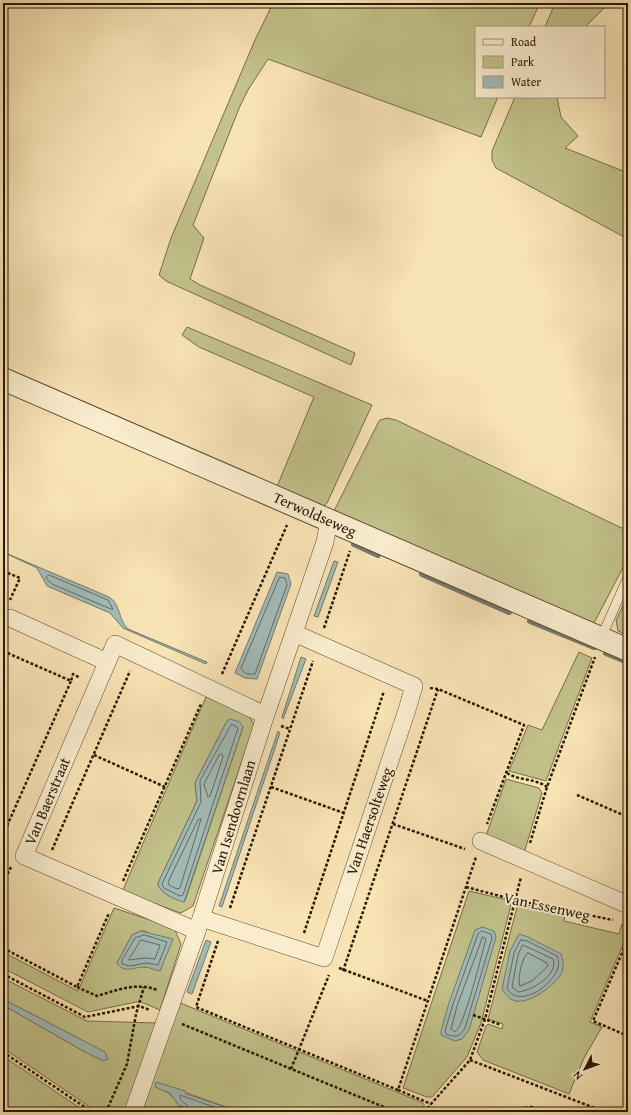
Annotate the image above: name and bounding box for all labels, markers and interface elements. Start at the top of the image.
legend [475,26,605,98]
text: Road [511,33,537,50]
text: Park [511,53,535,70]
text: Water [511,73,541,90]
street label: Terwoldseweg [270,486,360,542]
street label: Van Baerstraat [19,753,75,848]
street label: Van Isendoornlaan [206,757,261,877]
street label: Van Haersolteweg [341,764,397,878]
street label: Van Essenweg [502,887,593,925]
north arrow [565,1049,605,1089]
text: N [569,1067,586,1084]

